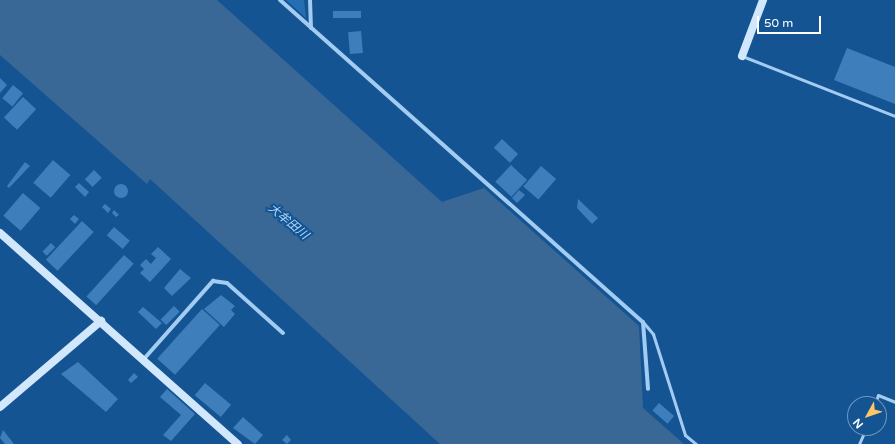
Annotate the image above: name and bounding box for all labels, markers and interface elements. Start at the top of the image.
scale bar [759,8,823,34]
text: 50 m [764,16,793,30]
water label: 大牟田川 [265,201,311,243]
north arrow [847,396,887,436]
text: N [850,416,866,431]

